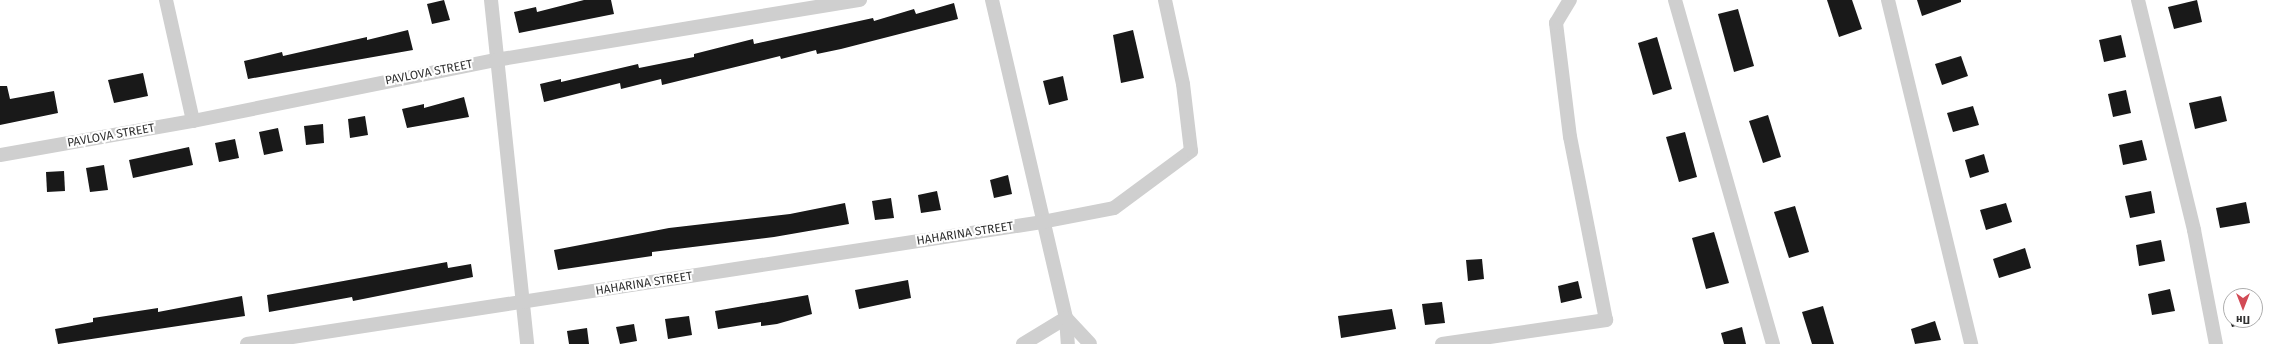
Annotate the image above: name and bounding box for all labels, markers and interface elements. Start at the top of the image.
street label: PAVLOVA STREET [384,57,474,89]
street label: PAVLOVA STREET [66,121,156,151]
street label: HAHARINA STREET [916,219,1014,249]
street label: HAHARINA STREET [595,269,693,299]
north arrow [2223,288,2263,328]
text: Пн [2236,313,2250,326]

